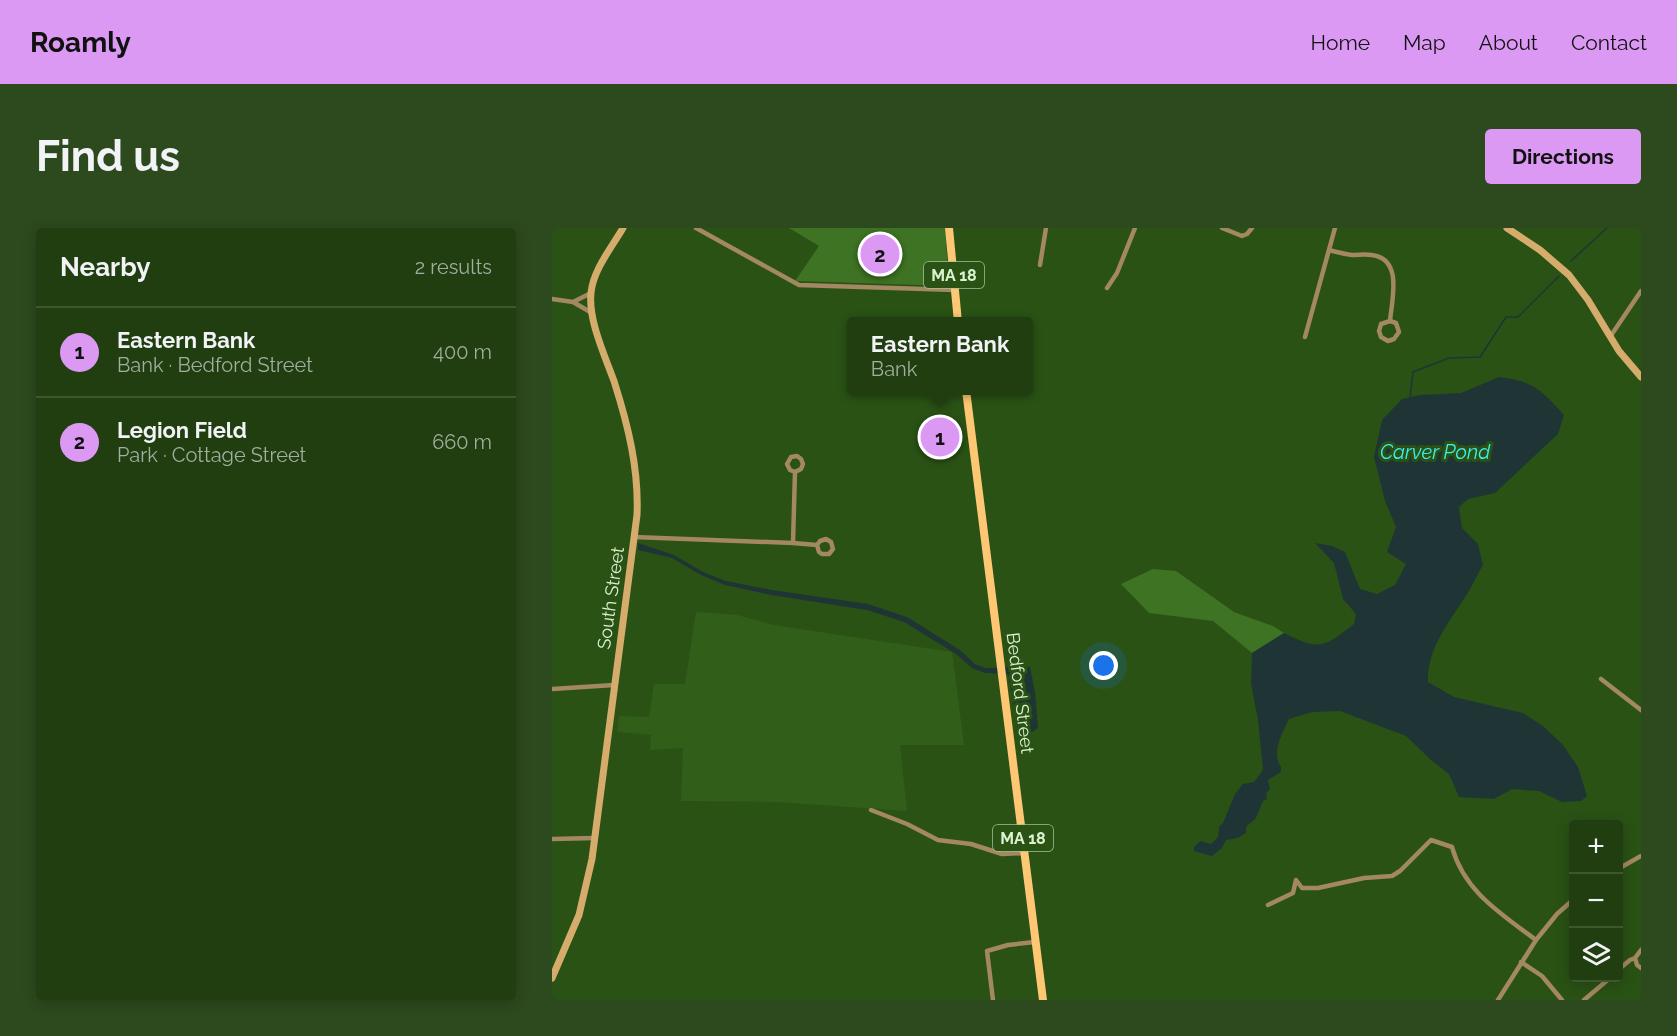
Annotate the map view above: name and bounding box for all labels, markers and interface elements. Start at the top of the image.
text: Roamly [30,26,131,59]
text: Home [1311,30,1370,55]
text: Map [1403,30,1446,55]
text: About [1479,30,1538,55]
text: Contact [1571,30,1647,55]
button: Directions [1485,129,1641,184]
text: Find us [36,132,180,181]
pin: 2 [860,231,900,276]
text: Nearby [60,252,150,282]
text: 2 results [415,255,492,279]
road number: MA 18 [924,262,984,288]
popup [847,317,1033,395]
text: Eastern Bank [117,327,255,353]
text: Eastern Bank [871,331,1009,357]
text: 1 [75,340,84,364]
text: 400 m [433,340,492,364]
text: Bank · Bedford Street [117,353,313,377]
text: Bank [871,357,917,381]
pin: 1 [920,414,960,460]
text: Legion Field [117,417,247,443]
text: 2 [74,430,85,454]
text: 660 m [432,430,492,454]
water label: Carver Pond [1380,440,1491,464]
text: Park · Cottage Street [117,443,306,467]
street label: South Street [593,545,628,651]
street label: Bedford Street [1003,631,1038,755]
your location [1089,651,1118,680]
map controls [1569,820,1623,982]
button: + [1569,820,1623,874]
road number: MA 18 [993,825,1053,851]
button: − [1569,874,1623,928]
button: layers [1569,928,1623,982]

